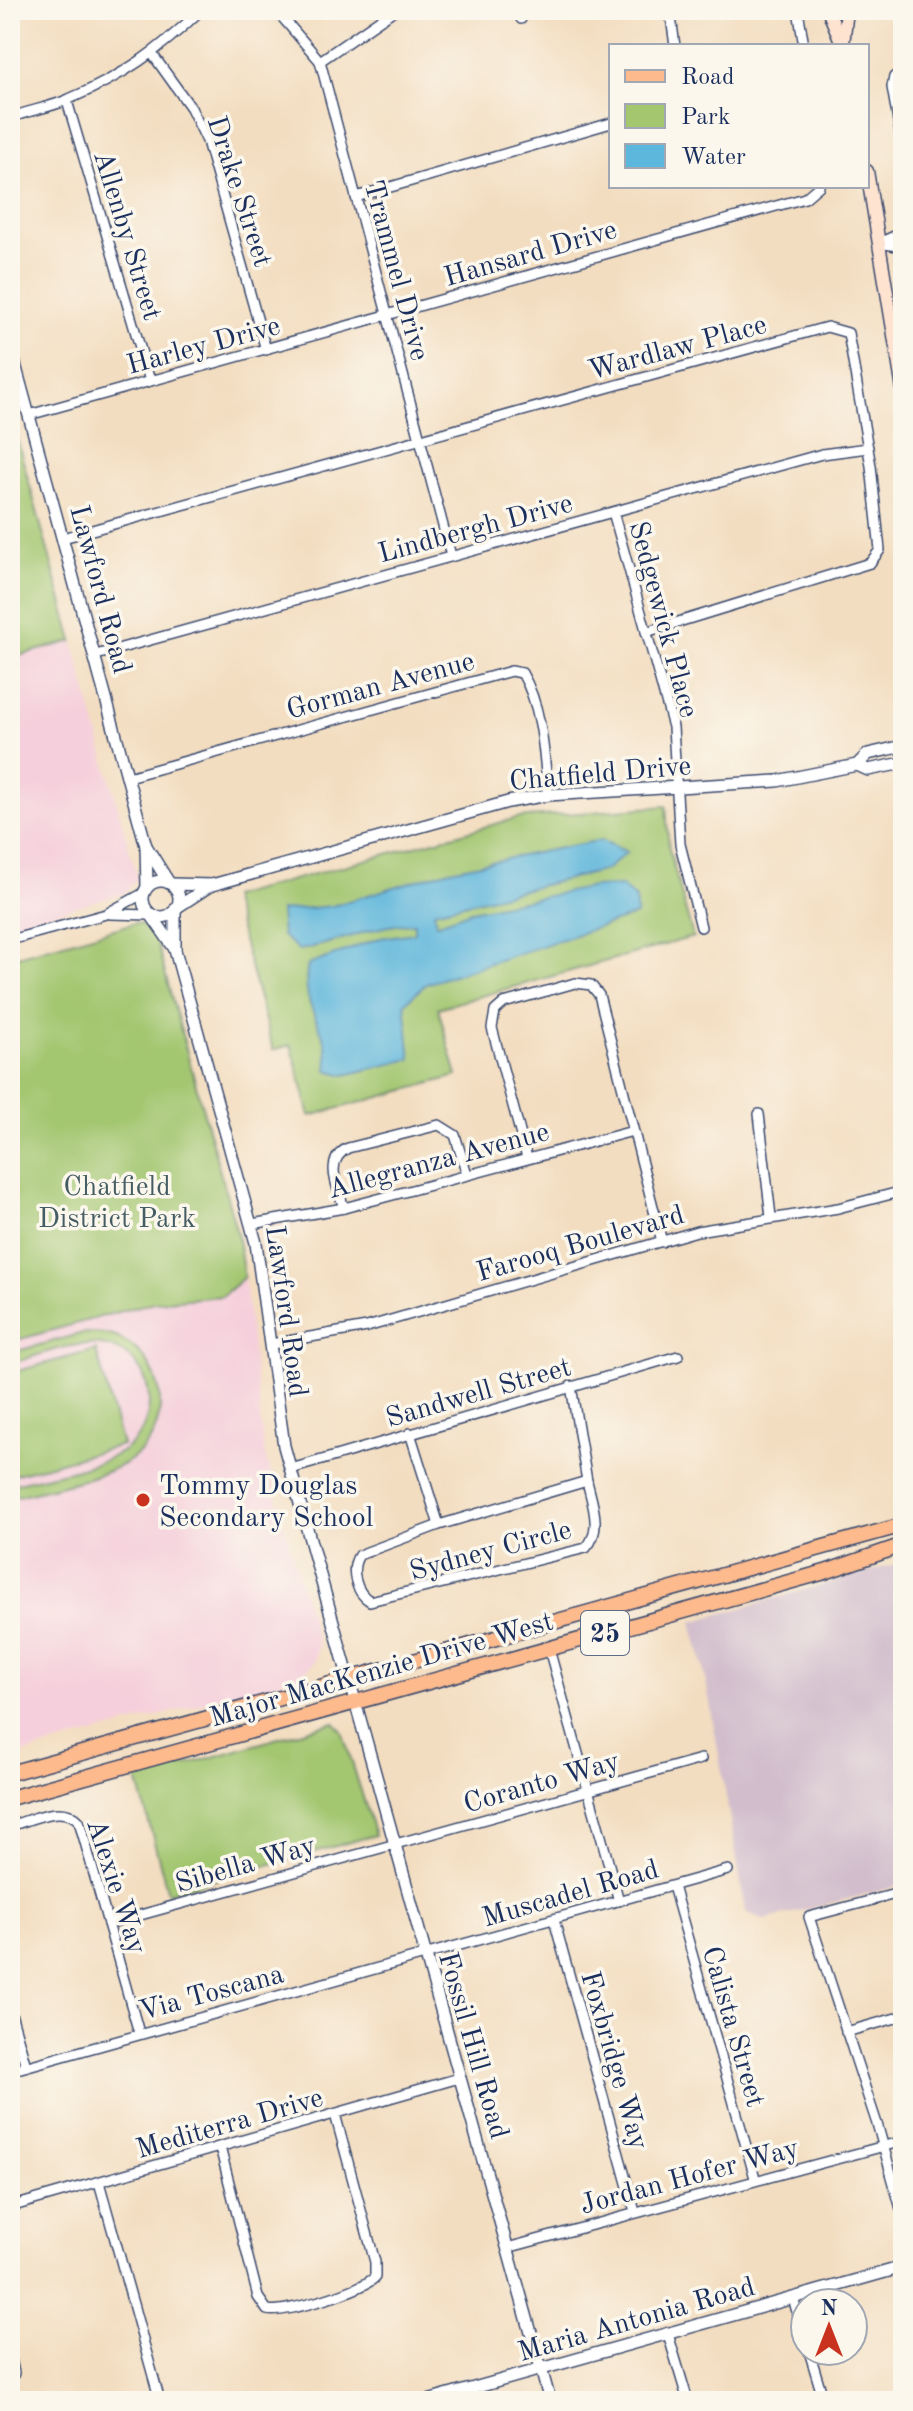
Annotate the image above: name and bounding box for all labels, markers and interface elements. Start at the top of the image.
legend [609,44,869,188]
text: Road [681,66,734,90]
text: Park [681,106,730,130]
street label: Drake Street [201,113,276,271]
text: Water [681,146,746,170]
street label: Allenby Street [87,148,165,324]
street label: Trammel Drive [358,178,433,364]
street label: Hansard Drive [441,217,620,293]
street label: Wardlaw Place [586,312,770,386]
street label: Harley Drive [124,313,284,381]
street label: Lindbergh Drive [375,490,576,569]
street label: Lawford Road [63,503,135,677]
street label: Sedgewick Place [622,518,702,721]
street label: Gorman Avenue [284,648,478,725]
street label: Chatfield Drive [508,753,692,797]
street label: Allegranza Avenue [325,1119,552,1205]
park label: Chatfield District Park [38,1174,196,1234]
street label: Farooq Boulevard [474,1202,688,1288]
street label: Lawford Road [259,1224,311,1399]
street label: Sandwell Street [383,1354,575,1434]
place label: Tommy Douglas Secondary School [159,1473,373,1533]
marker: Tommy Douglas Secondary School [134,1491,152,1509]
street label: Sydney Circle [407,1517,575,1587]
street label: Major MacKenzie Drive West [207,1608,557,1733]
road number: 25 [581,1611,629,1655]
street label: Coranto Way [461,1748,623,1819]
street label: Alexie Way [80,1816,150,1958]
street label: Sibella Way [172,1832,319,1899]
street label: Muscadel Road [480,1856,662,1933]
street label: Calista Street [696,1943,768,2110]
street label: Fossil Hill Road [432,1949,512,2142]
street label: Via Toscana [136,1961,287,2027]
street label: Foxbridge Way [574,1968,652,2153]
street label: Mediterra Drive [133,2085,326,2165]
street label: Jordan Hofer Way [577,2135,802,2221]
street label: Maria Antonia Road [515,2274,758,2368]
north arrow [789,2287,869,2367]
text: N [821,2298,838,2320]

